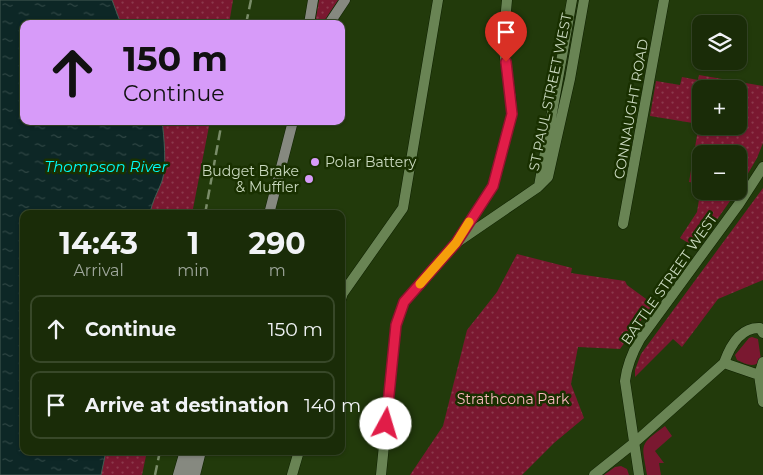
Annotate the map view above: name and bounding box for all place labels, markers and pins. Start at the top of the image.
pin [485,11,527,62]
place label: Polar Battery [325,153,417,171]
marker: Polar Battery [309,156,321,168]
place label: Budget Brake & Muffler [202,162,299,196]
marker: Budget Brake & Muffler [303,173,315,185]

